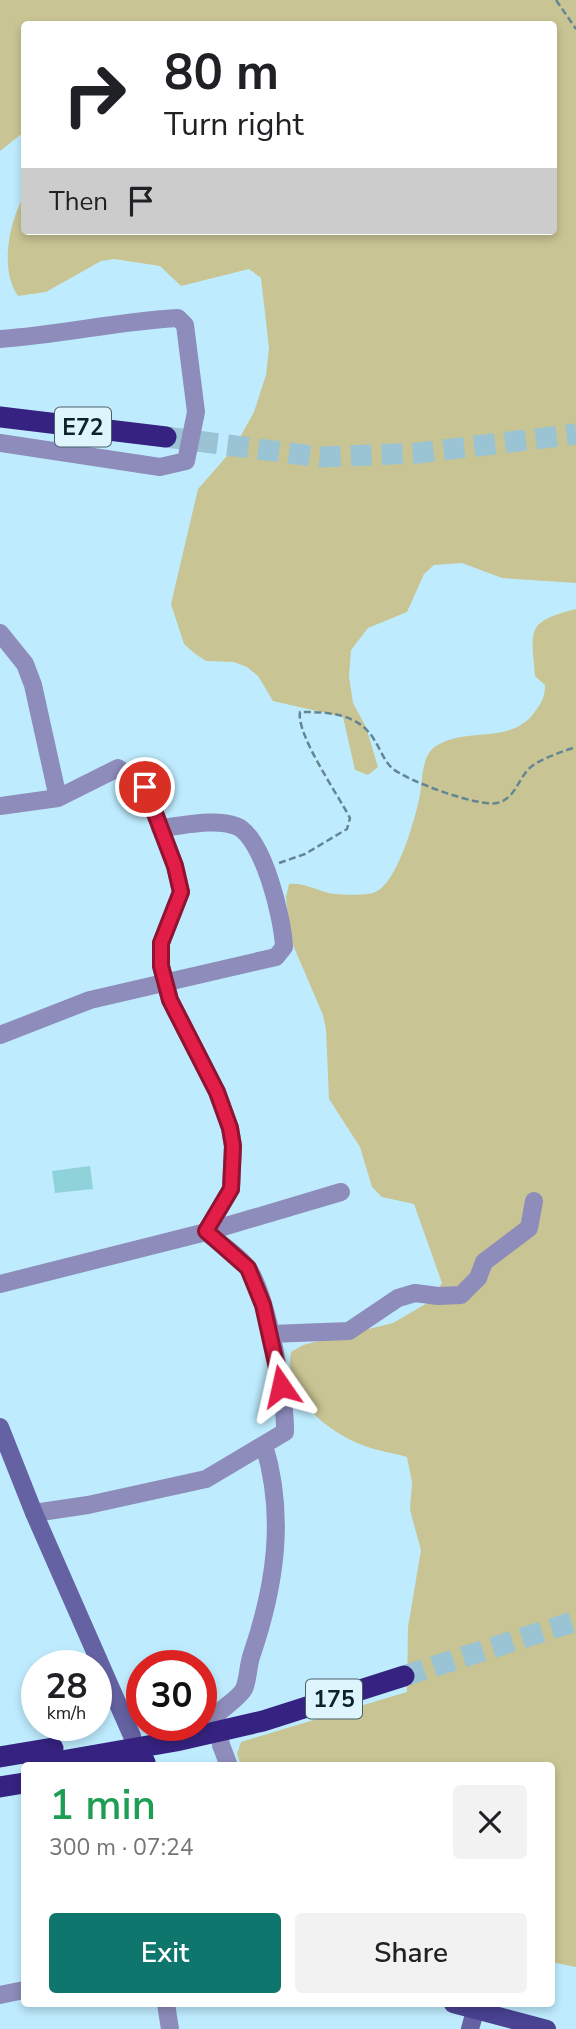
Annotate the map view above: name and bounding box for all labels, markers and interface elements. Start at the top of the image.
text: 80 m [164,39,279,106]
icon: right [49,49,140,140]
text: Turn right [164,103,304,146]
icon: arrive [122,182,160,220]
text: Then [49,184,108,219]
road number: E72 [55,408,111,446]
pin [115,757,175,817]
icon: arrive [126,768,164,806]
position arrow [244,1349,318,1423]
speed limit sign: 30 [126,1650,217,1741]
text: 28 [45,1663,88,1710]
road number: 175 [306,1680,362,1718]
text: km/h [47,1701,86,1725]
text: 1 min [49,1777,156,1834]
button: close [453,1785,527,1859]
text: 300 m · 07:24 [49,1832,194,1863]
button: Exit [49,1913,281,1993]
button: Share [295,1913,527,1993]

